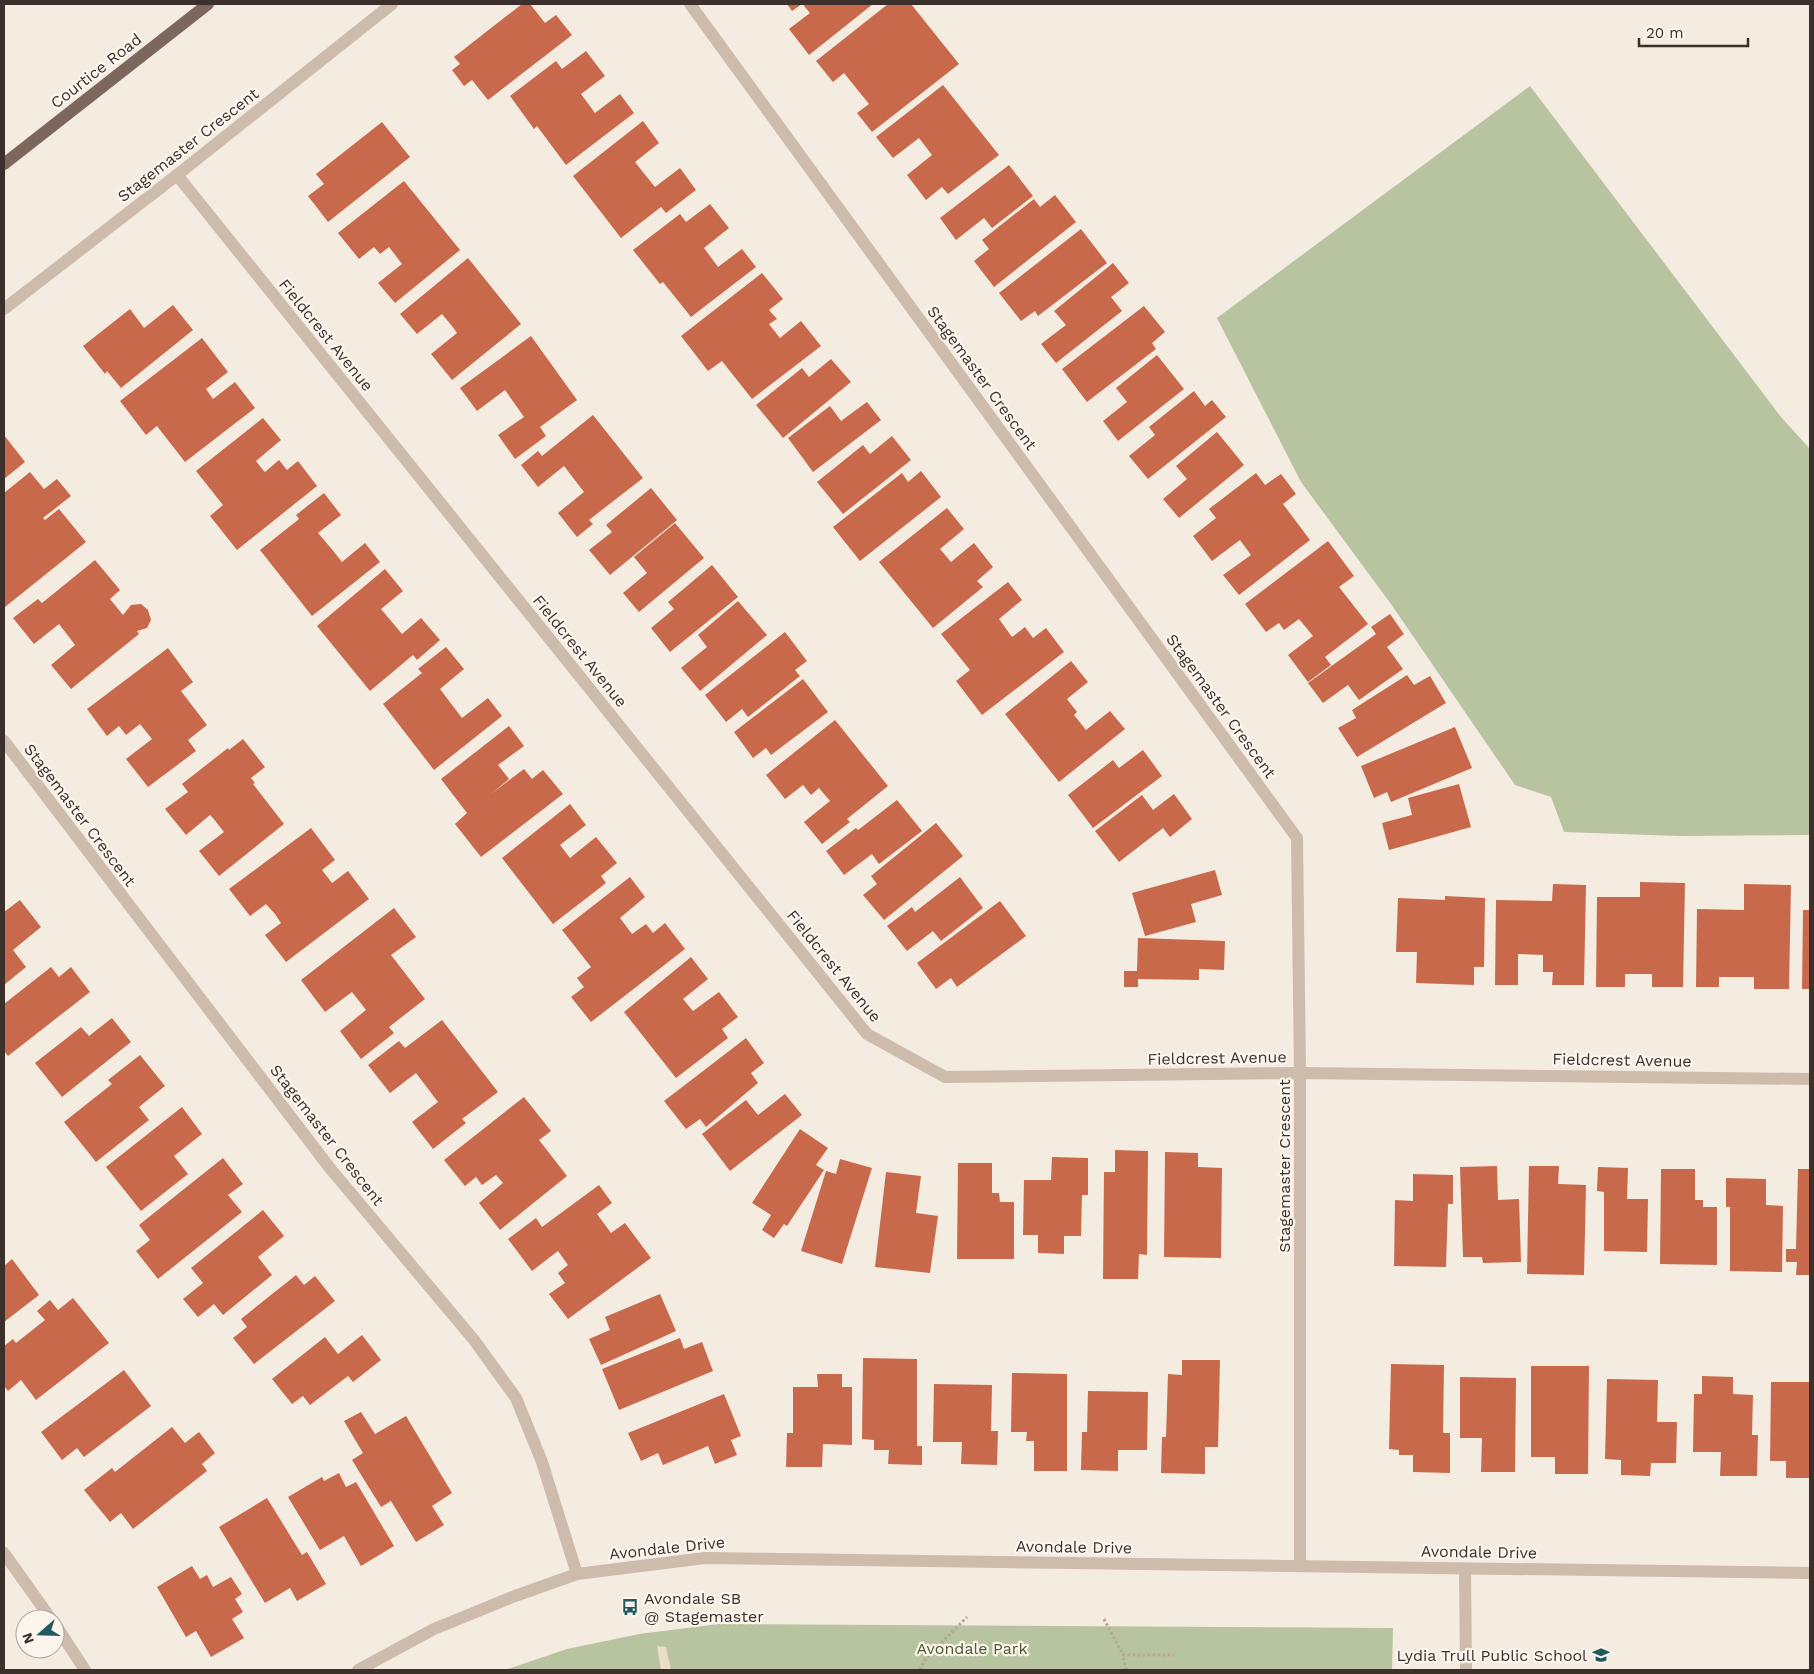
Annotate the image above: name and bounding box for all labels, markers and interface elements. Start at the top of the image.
scale bar [1639,15,1748,47]
text: 20 m [1646,24,1684,42]
street label: Courtice Road [47,30,145,112]
street label: Stagemaster Crescent [114,84,262,206]
street label: Fieldcrest Avenue [275,275,377,395]
street label: Stagemaster Crescent [923,302,1041,454]
street label: Fieldcrest Avenue [529,591,631,711]
street label: Stagemaster Crescent [1162,630,1280,782]
street label: Stagemaster Crescent [20,740,140,890]
street label: Fieldcrest Avenue [783,906,885,1026]
street label: Fieldcrest Avenue [1147,1047,1287,1069]
street label: Fieldcrest Avenue [1552,1049,1692,1071]
street label: Stagemaster Crescent [266,1061,388,1209]
street label: Stagemaster Crescent [1275,1079,1294,1253]
street label: Avondale Drive [608,1532,726,1564]
street label: Avondale Drive [1016,1536,1132,1558]
street label: Avondale Drive [1421,1541,1537,1563]
place label: Avondale SB @ Stagemaster [644,1589,764,1626]
bus stop icon: Avondale SB @ Stagemaster [620,1597,640,1617]
north arrow [15,1609,65,1659]
text: N [18,1631,37,1646]
park label: Avondale Park [917,1639,1027,1658]
school or university icon: Lydia Trull Public School [1591,1645,1611,1665]
place label: Lydia Trull Public School [1397,1646,1587,1665]

